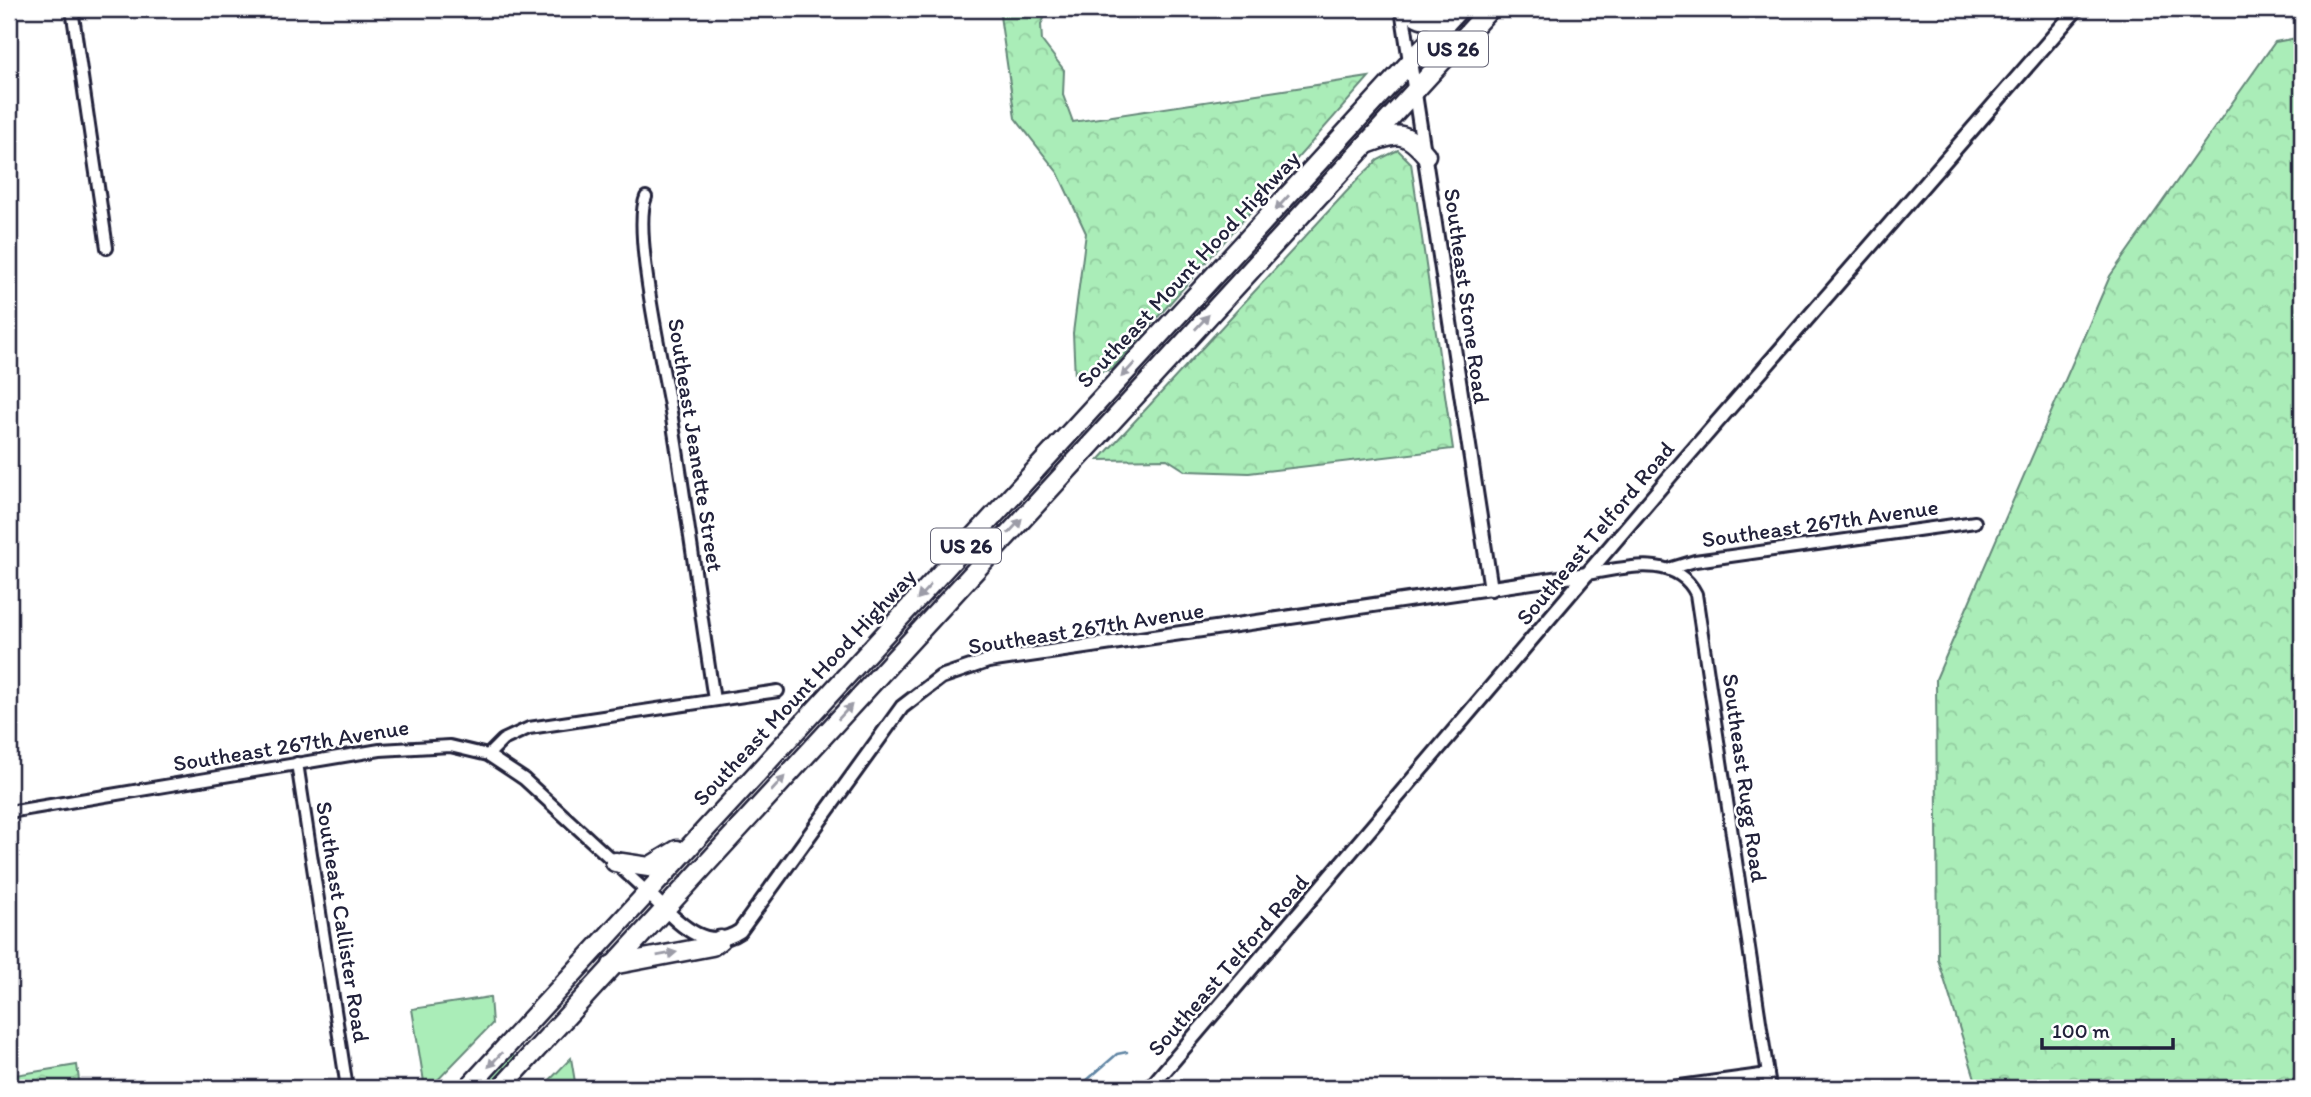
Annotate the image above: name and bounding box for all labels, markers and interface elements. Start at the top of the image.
road number: US 26 [1418,32,1488,66]
street label: Southeast Mount Hood Highway [1070,144,1306,394]
street label: Southeast Stone Road [1438,186,1496,406]
one-way arrow [1275,194,1291,211]
one-way arrow [1193,314,1209,331]
street label: Southeast Jeanette Street [662,316,730,574]
one-way arrow [1121,361,1137,378]
street label: Southeast Telford Road [1510,435,1680,631]
street label: Southeast 267th Avenue [1700,493,1940,553]
one-way arrow [1007,517,1023,535]
road number: US 26 [931,528,1001,564]
street label: Southeast Mount Hood Highway [686,562,922,812]
one-way arrow [917,583,933,600]
street label: Southeast 267th Avenue [966,596,1206,660]
street label: Southeast Rugg Road [1716,672,1774,885]
one-way arrow [836,704,852,721]
street label: Southeast 267th Avenue [171,713,411,777]
one-way arrow [770,776,785,793]
street label: Southeast Callister Road [310,799,376,1045]
street label: Southeast Telford Road [1141,868,1315,1062]
one-way arrow [656,948,678,959]
scale bar [2042,1006,2173,1050]
text: 100 m [2052,1018,2110,1043]
one-way arrow [487,1051,503,1069]

